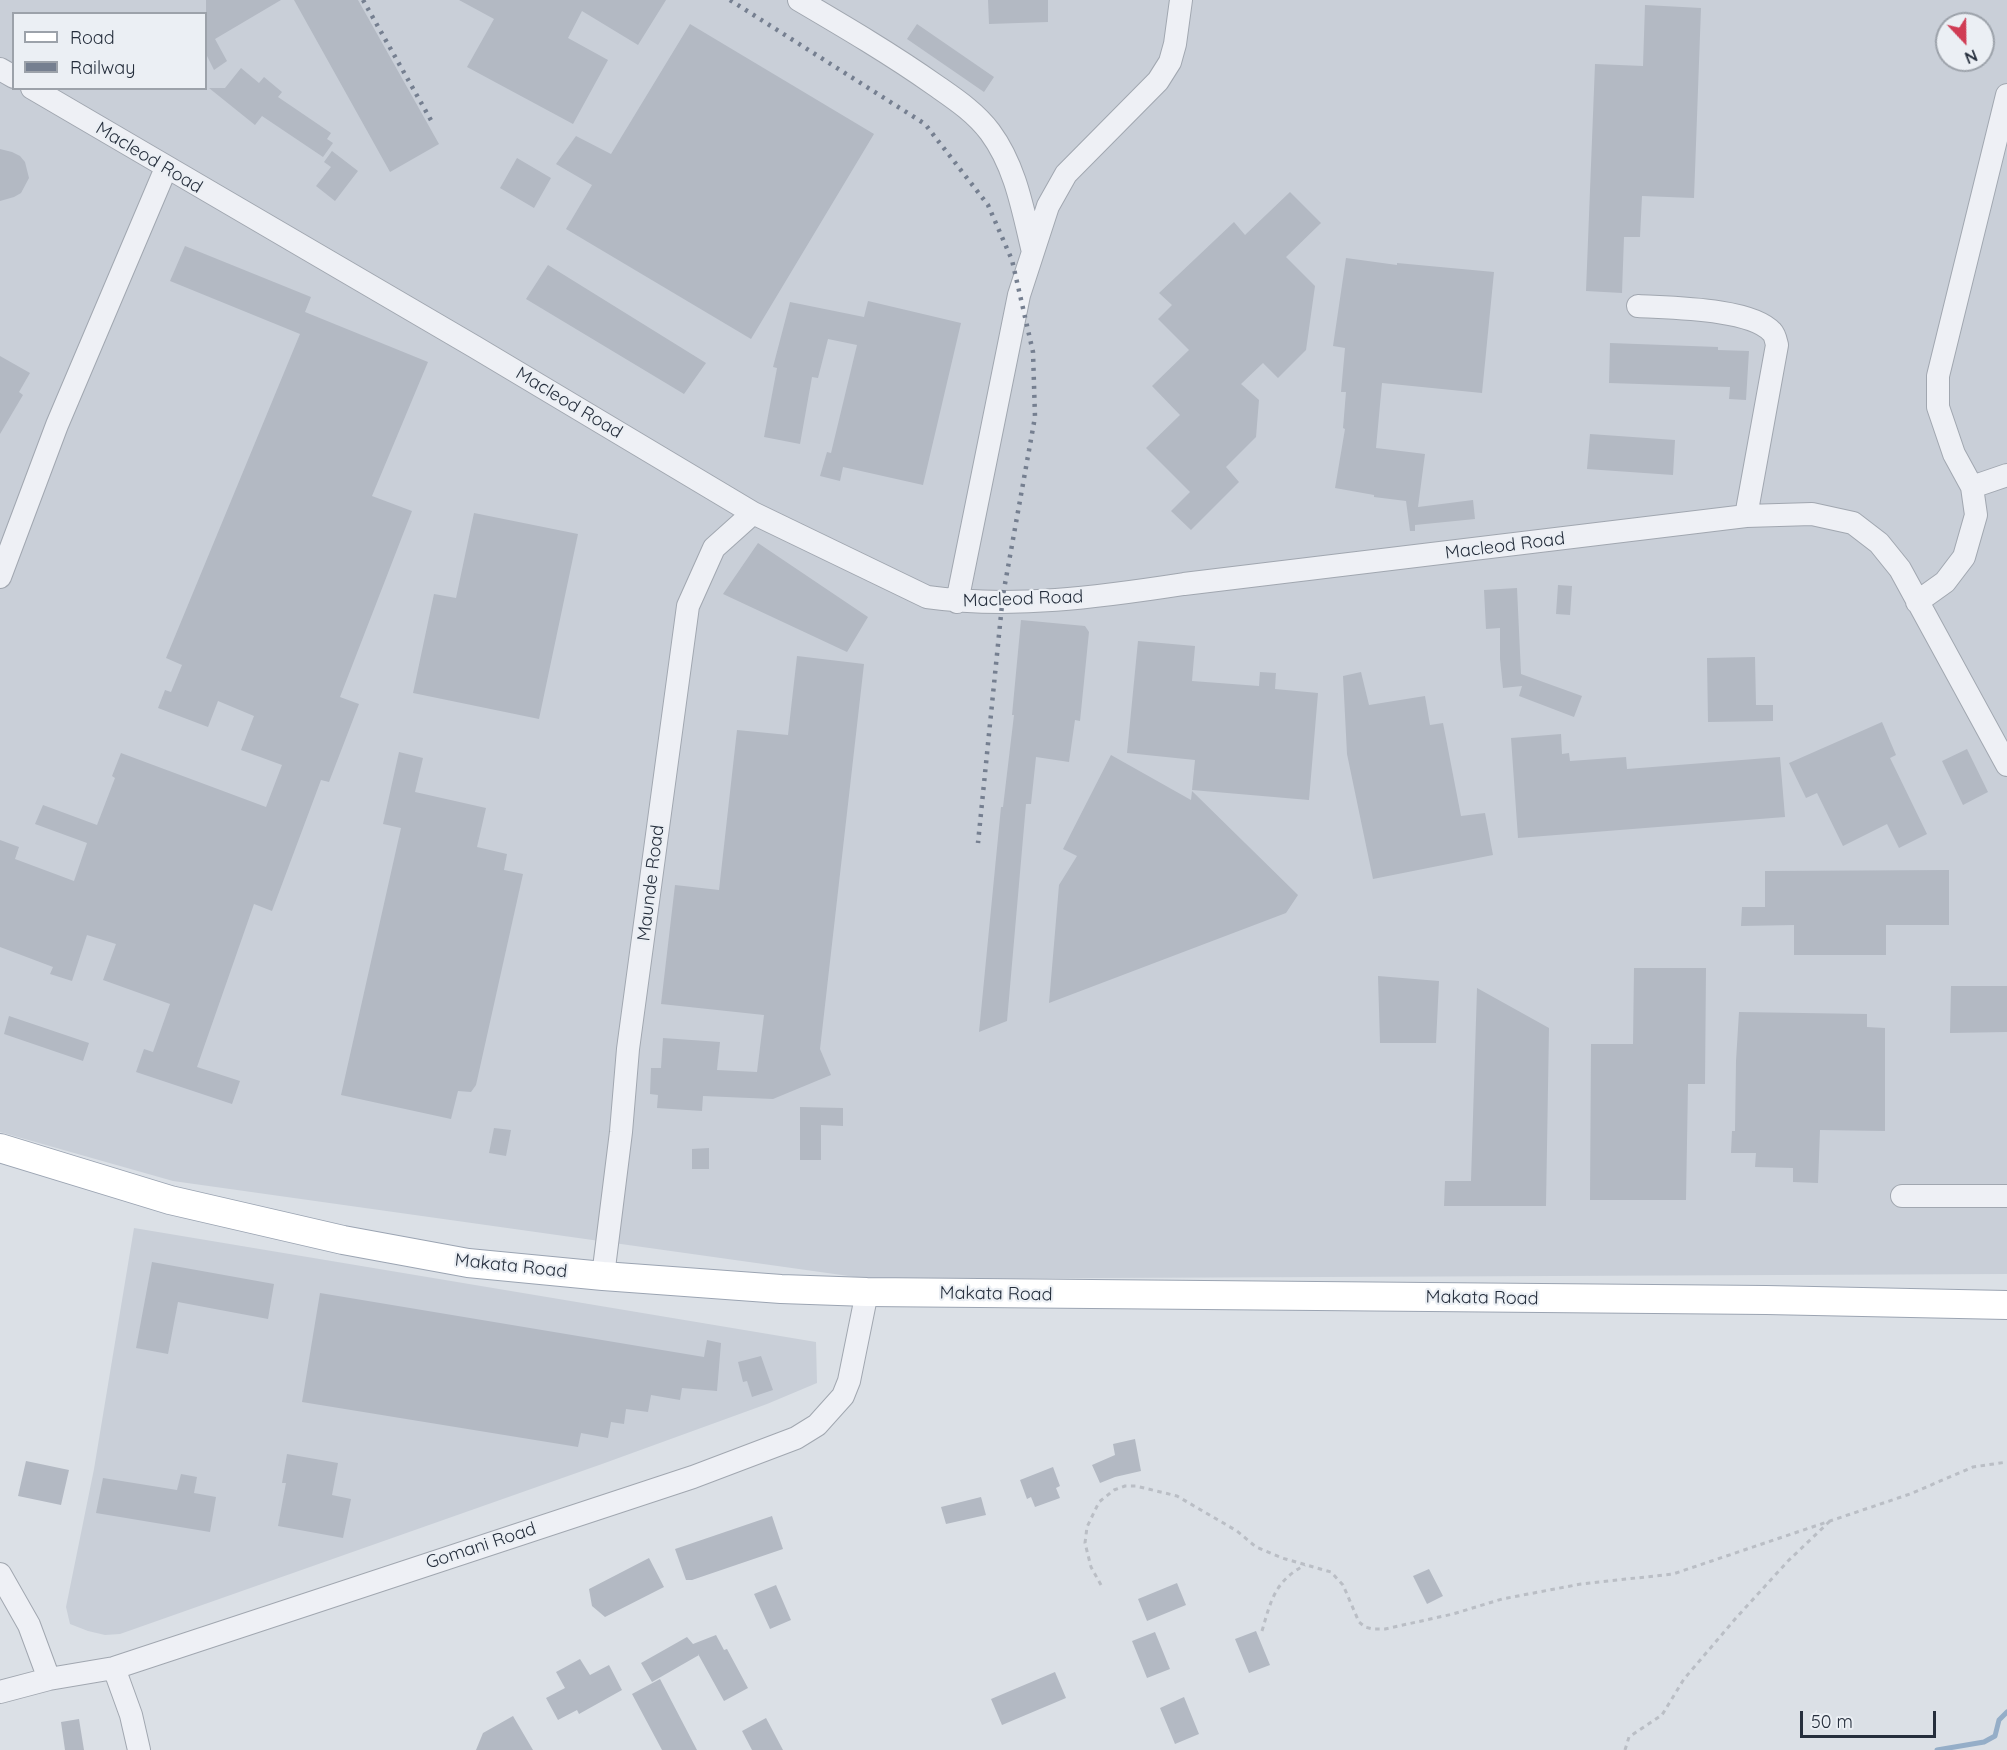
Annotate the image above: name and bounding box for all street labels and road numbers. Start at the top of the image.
street label: Macleod Road [92,118,206,198]
street label: Macleod Road [512,363,626,443]
street label: Macleod Road [1444,528,1566,564]
street label: Macleod Road [962,586,1084,612]
street label: Maunde Road [633,824,669,942]
street label: Makata Road [454,1249,568,1283]
street label: Makata Road [939,1282,1053,1306]
street label: Makata Road [1425,1286,1539,1310]
street label: Gomani Road [423,1518,539,1574]

